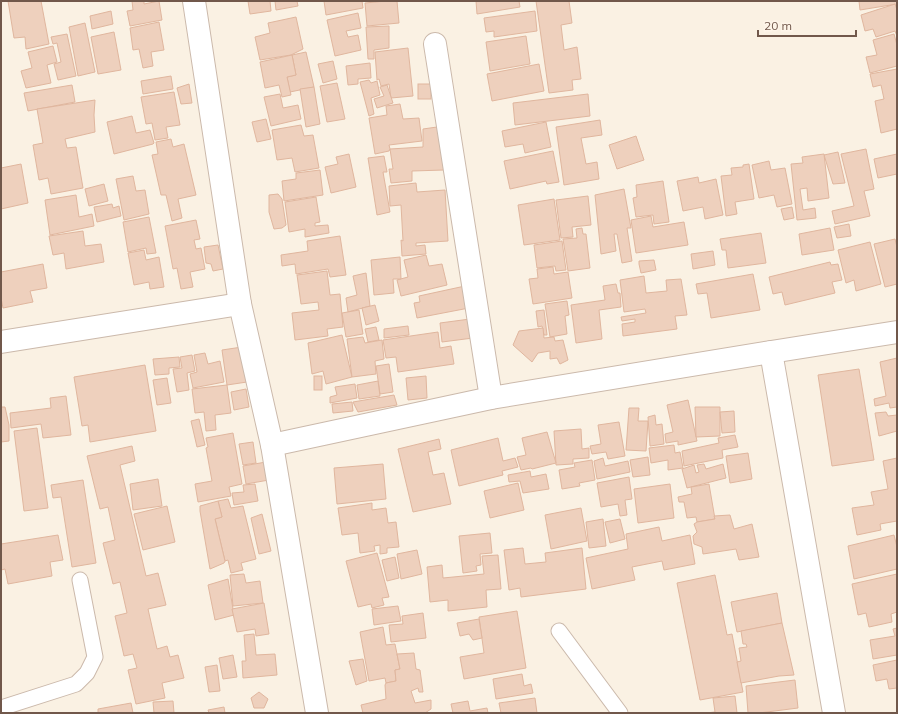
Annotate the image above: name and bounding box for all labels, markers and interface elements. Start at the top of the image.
scale bar [758,12,856,38]
text: 20 m [764,18,792,33]

